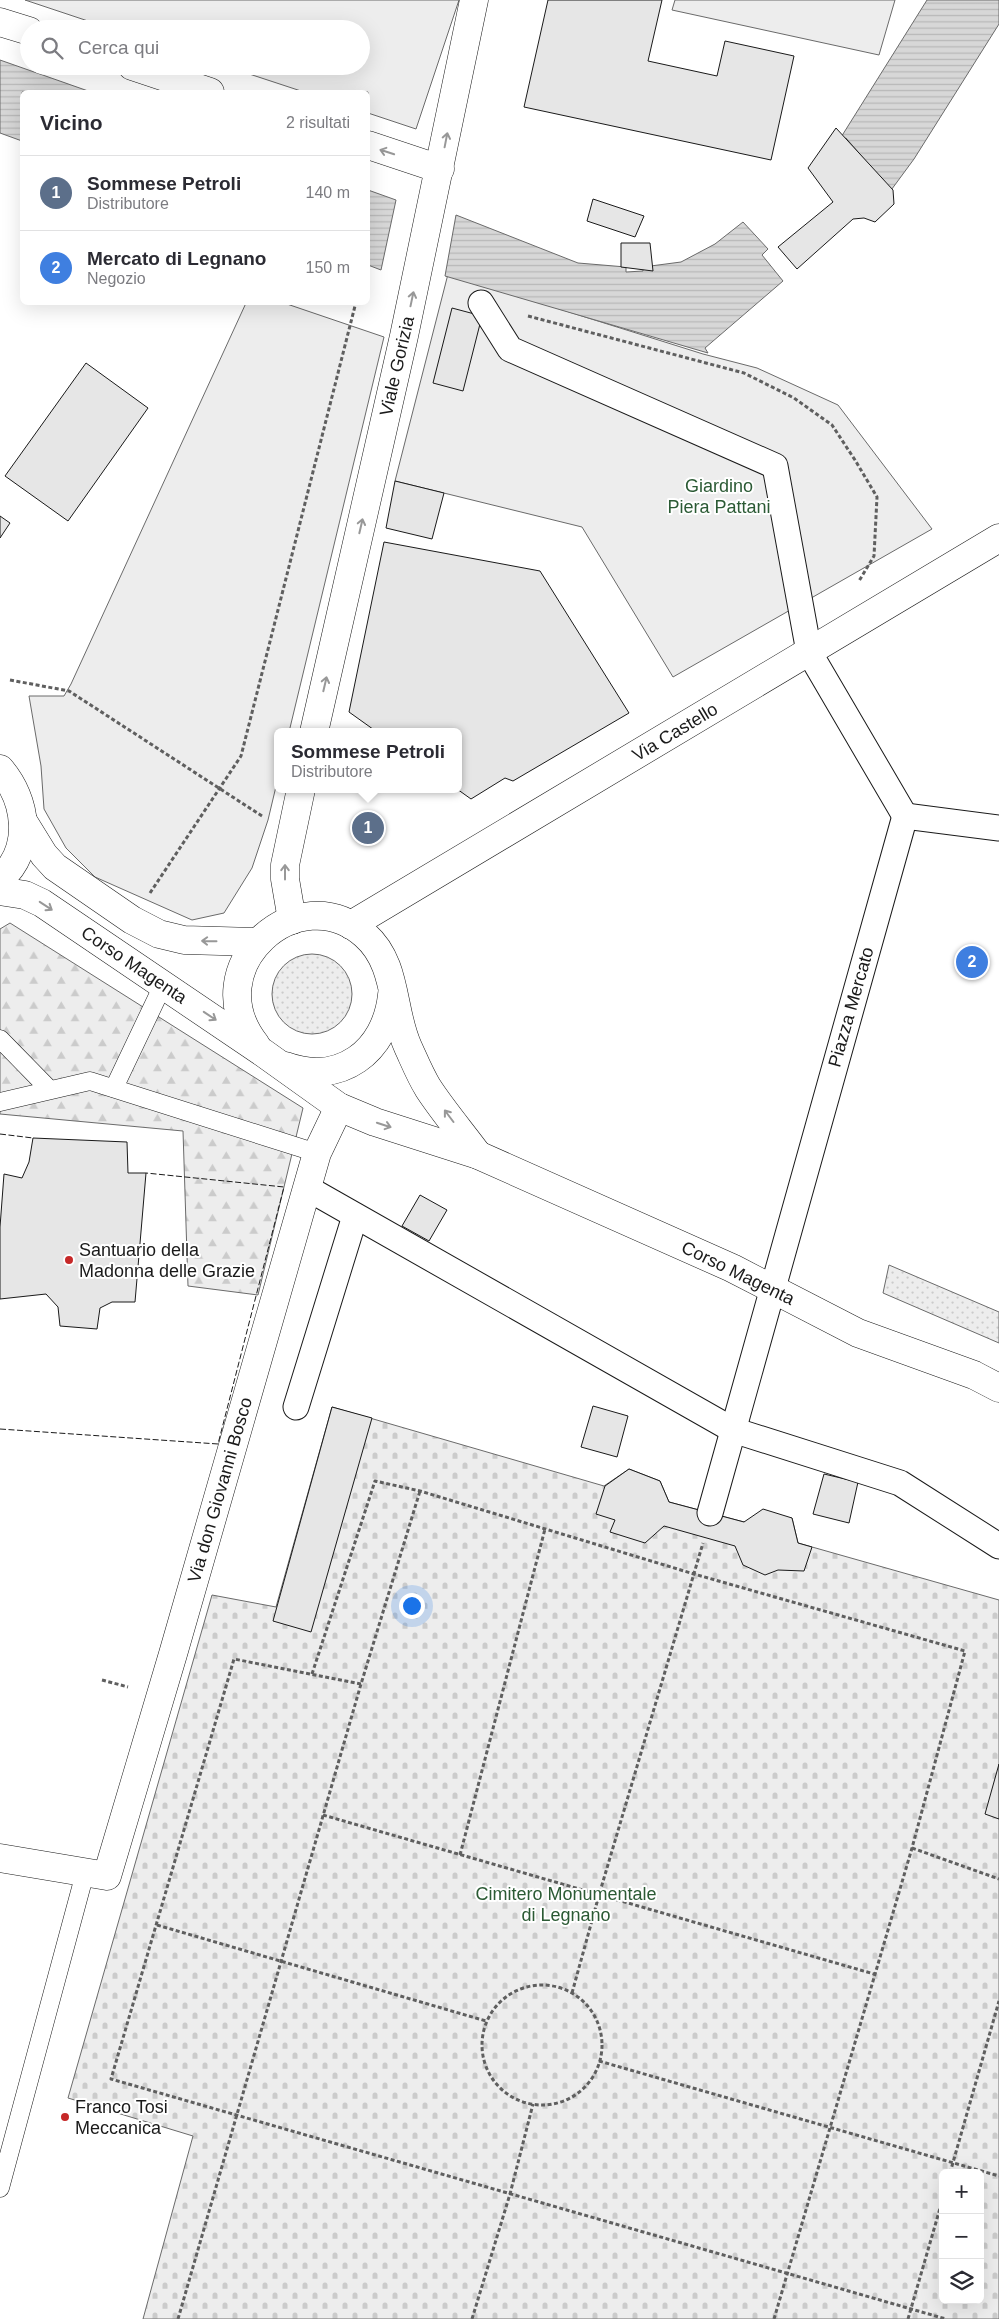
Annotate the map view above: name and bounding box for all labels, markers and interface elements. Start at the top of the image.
search box [20,20,370,75]
icon: search [38,34,66,62]
text: Cerca qui [78,37,159,58]
text: Vicino [40,111,103,134]
text: 2 risultati [286,114,350,131]
one-way arrow [441,132,451,148]
one-way arrow [380,147,395,156]
text: Sommese Petroli [87,173,241,194]
text: 1 [52,184,60,201]
text: 140 m [306,184,350,201]
text: Distributore [87,195,169,212]
text: Mercato di Legnano [87,248,266,269]
text: 2 [52,259,60,276]
text: 150 m [306,259,350,276]
text: Negozio [87,270,146,287]
one-way arrow [408,291,417,307]
street label: Viale Gorizia [376,313,418,418]
park label: Giardino Piera Pattani [667,476,771,517]
one-way arrow [357,518,366,534]
one-way arrow [321,677,330,693]
street label: Via Castello [629,699,721,765]
popup [274,728,462,793]
text: Sommese Petroli [291,741,445,762]
text: Distributore [291,763,373,780]
pin: 1 [352,809,384,847]
one-way arrow [280,864,290,880]
one-way arrow [38,901,52,911]
street label: Corso Magenta [77,922,191,1008]
one-way arrow [201,936,218,946]
pin: 2 [956,943,988,981]
street label: Piazza Mercato [824,945,878,1069]
one-way arrow [202,1011,216,1021]
one-way arrow [444,1109,454,1123]
one-way arrow [376,1120,392,1130]
street label: Corso Magenta [678,1237,799,1309]
place label: Santuario della Madonna delle Grazie [79,1240,255,1281]
marker: Santuario della Madonna delle Grazie [63,1254,75,1266]
street label: Via don Giovanni Bosco [184,1395,256,1585]
your location [399,1593,425,1619]
park label: Cimitero Monumentale di Legnano [475,1884,657,1925]
place label: Franco Tosi Meccanica [75,2097,168,2138]
marker: Franco Tosi Meccanica [59,2111,71,2123]
map controls [939,2169,984,2304]
button: + [939,2169,984,2214]
button: − [939,2214,984,2259]
button: layers [939,2259,984,2304]

